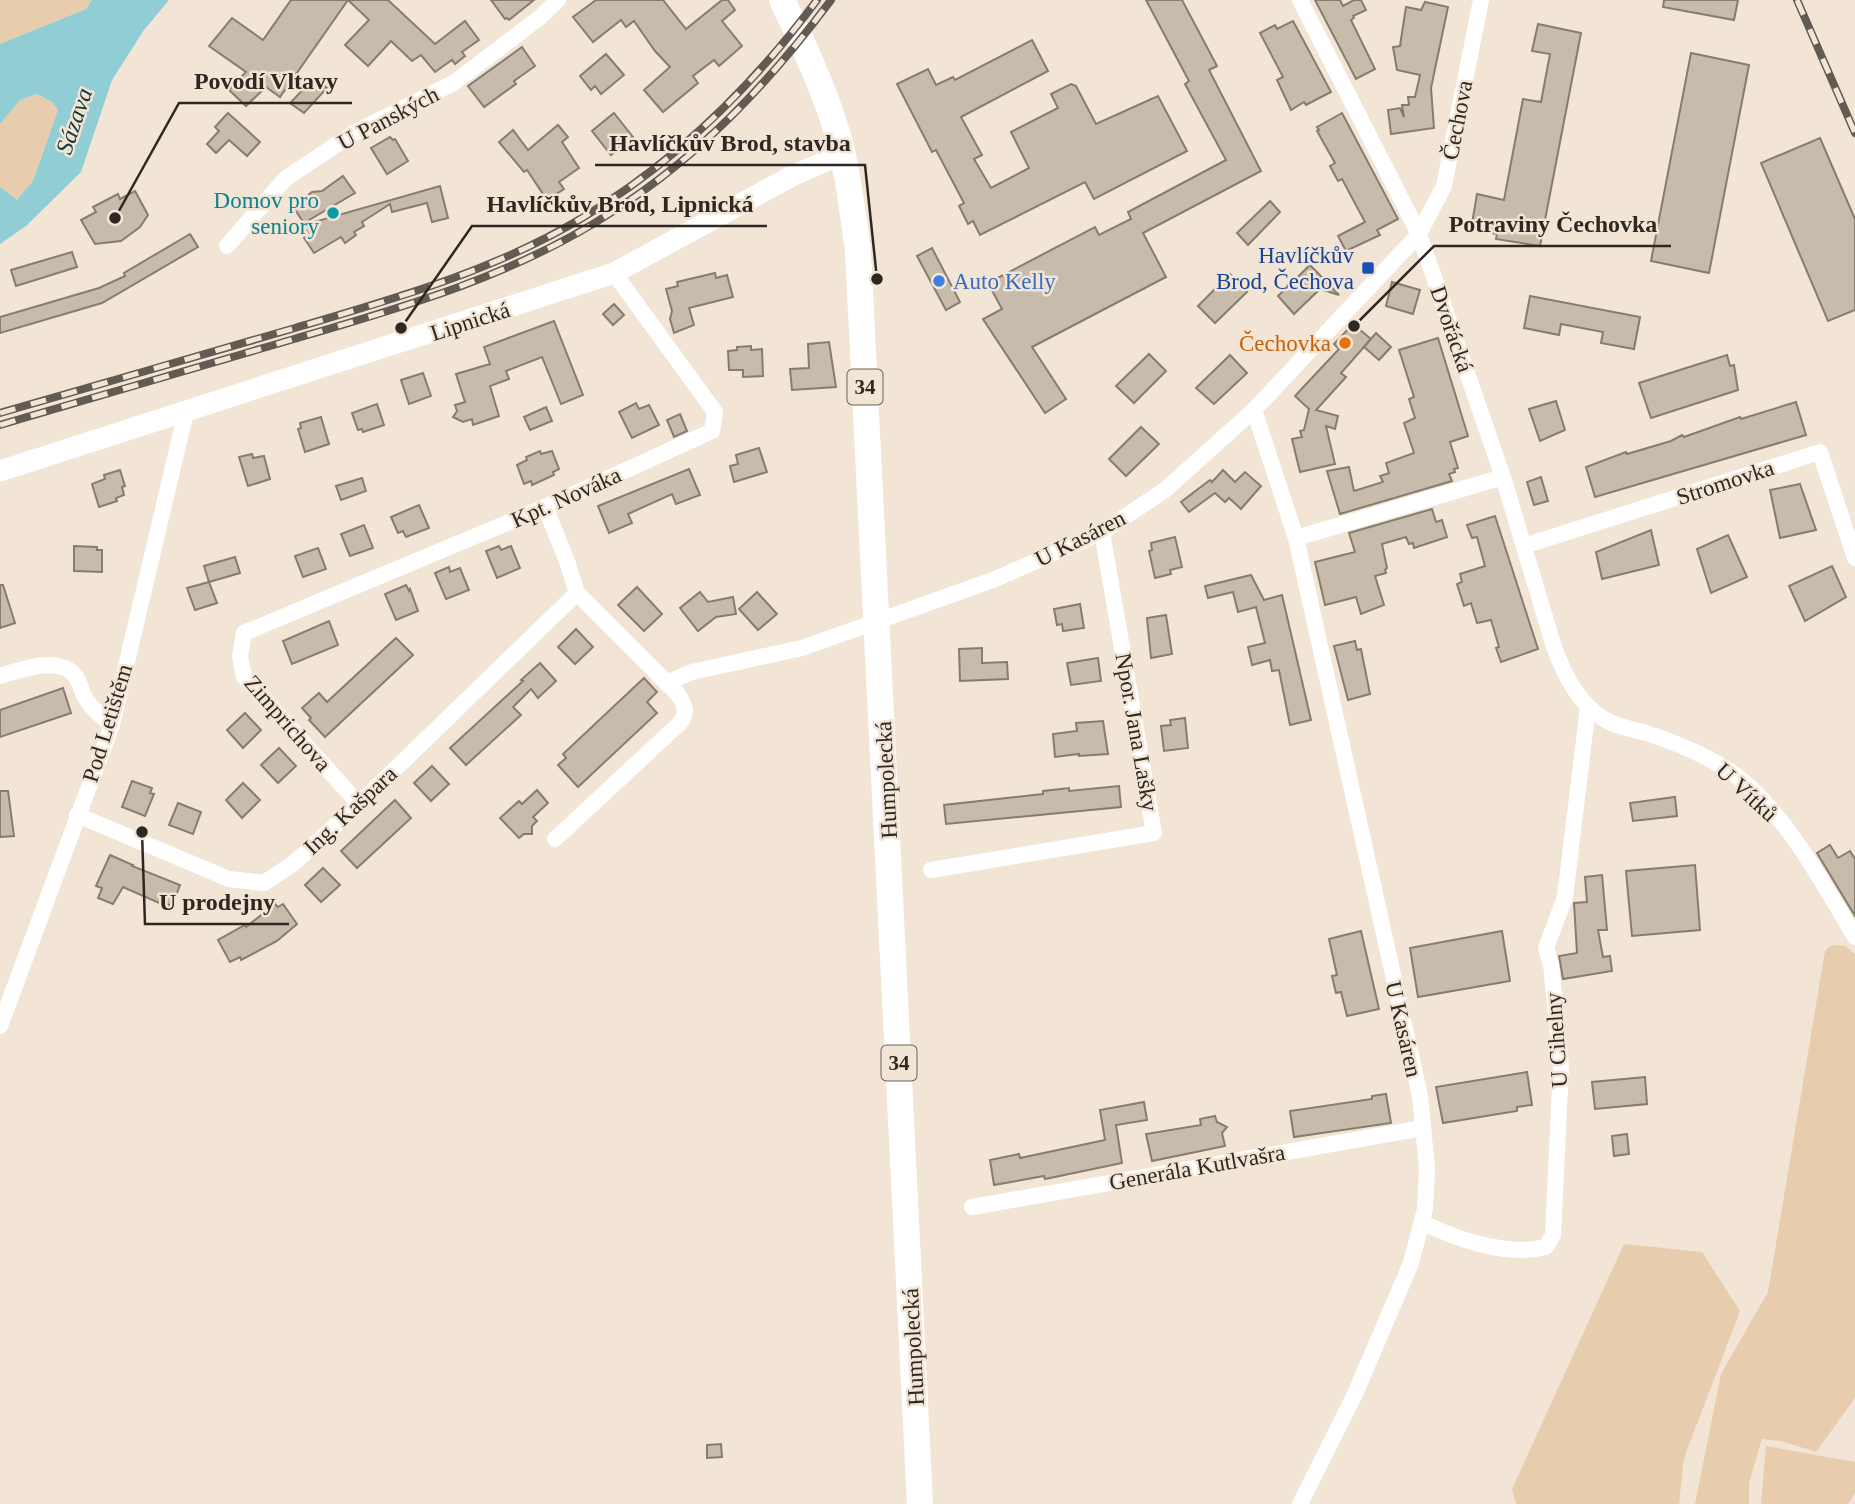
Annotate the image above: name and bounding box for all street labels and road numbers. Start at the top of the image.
street label: Čechova [1437,78,1477,162]
street label: U Panských [334,81,443,155]
street label: Dvořácká [1425,283,1478,376]
street label: Lipnická [427,297,513,346]
road number: 34 [848,370,882,404]
street label: Stromovka [1673,455,1777,510]
street label: Kpt. Nováka [507,462,625,533]
street label: U Kasáren [1031,505,1130,572]
street label: Npor. Jana Lašky [1110,651,1163,814]
street label: Pod Letištěm [78,661,137,785]
street label: Zimprichova [239,670,336,776]
street label: Humpolecká [871,721,902,839]
street label: U Vítků [1711,758,1783,827]
street label: Ing. Kašpara [299,761,402,860]
street label: U Kasáren [1380,979,1427,1080]
street label: U Cihelny [1541,991,1572,1088]
road number: 34 [881,1046,916,1080]
street label: Generála Kutlvašra [1107,1140,1287,1195]
street label: Humpolecká [898,1288,929,1406]

